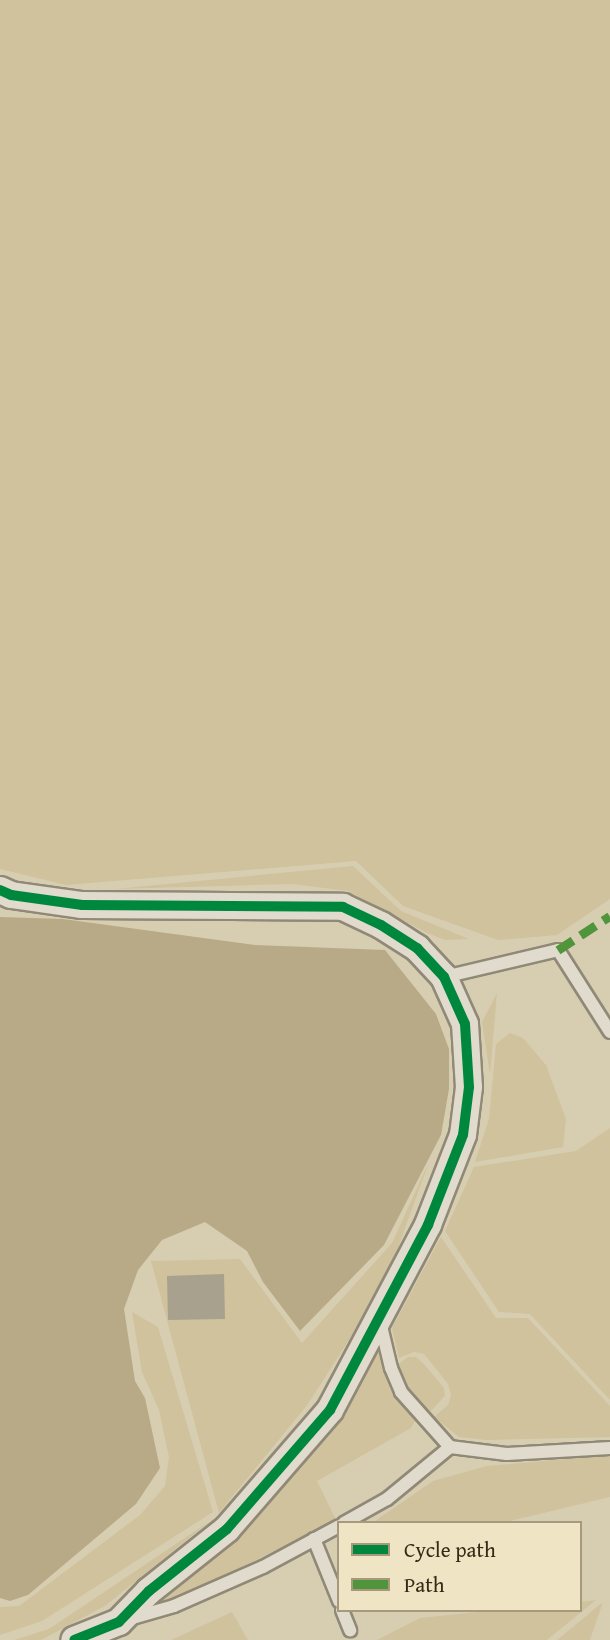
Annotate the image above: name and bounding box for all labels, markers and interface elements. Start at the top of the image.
legend [337,1521,582,1612]
text: Cycle path [404,1534,496,1565]
text: Path [404,1569,444,1600]

